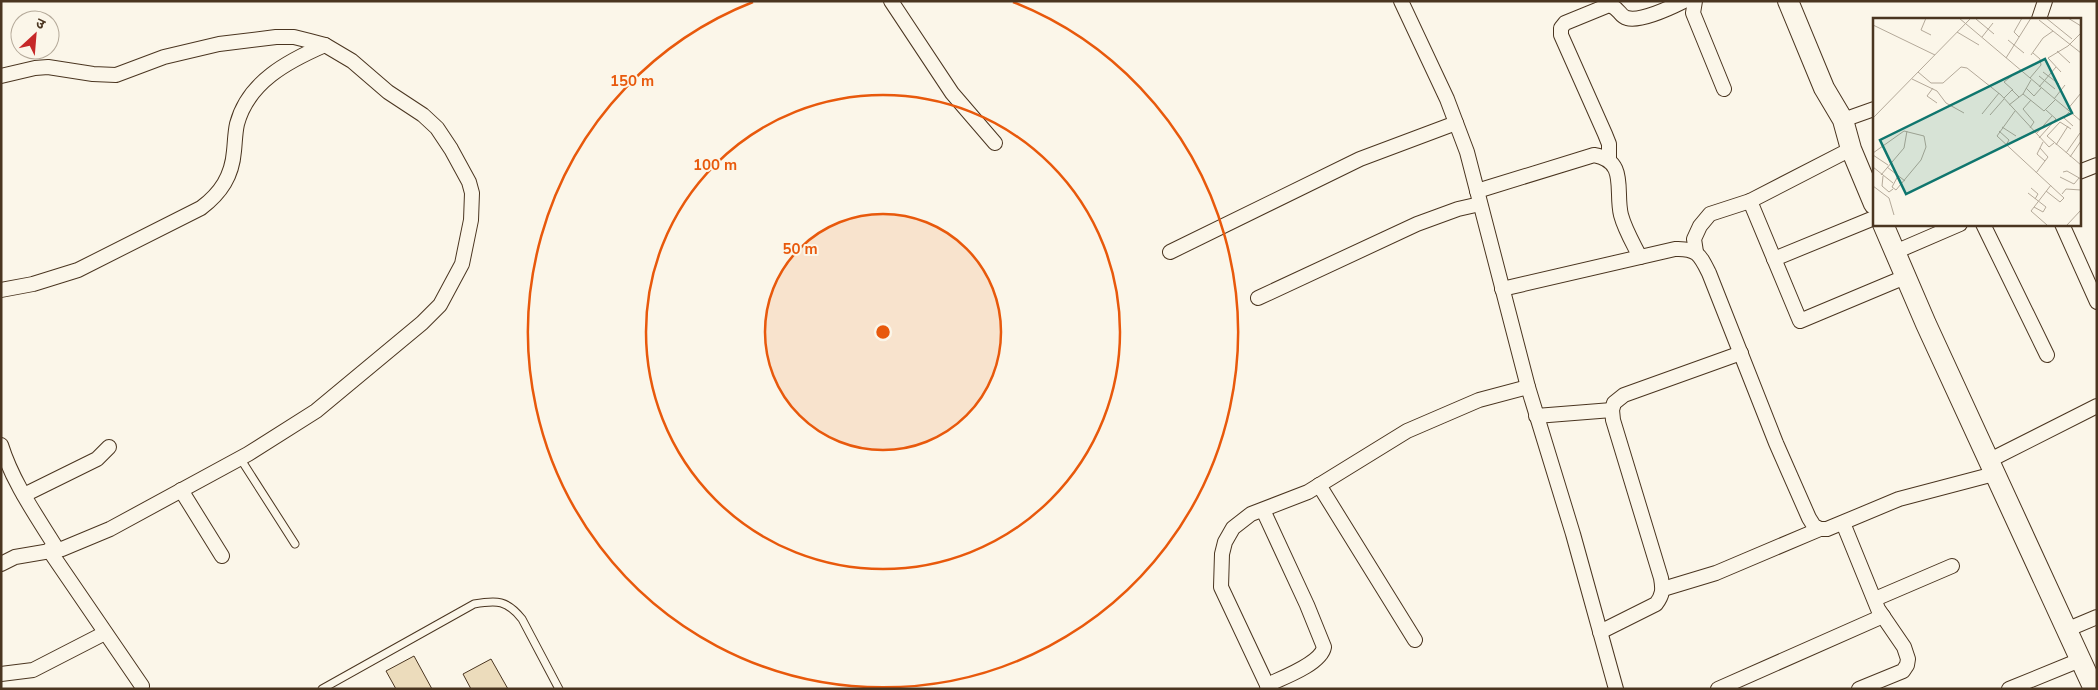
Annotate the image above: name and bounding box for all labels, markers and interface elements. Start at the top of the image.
north arrow [10,10,60,60]
text: उ [33,13,49,34]
inset map [1873,18,2080,225]
text: 150 m [610,71,654,91]
text: 100 m [693,155,737,175]
text: 50 m [782,239,818,259]
centre of rings [874,323,892,341]

